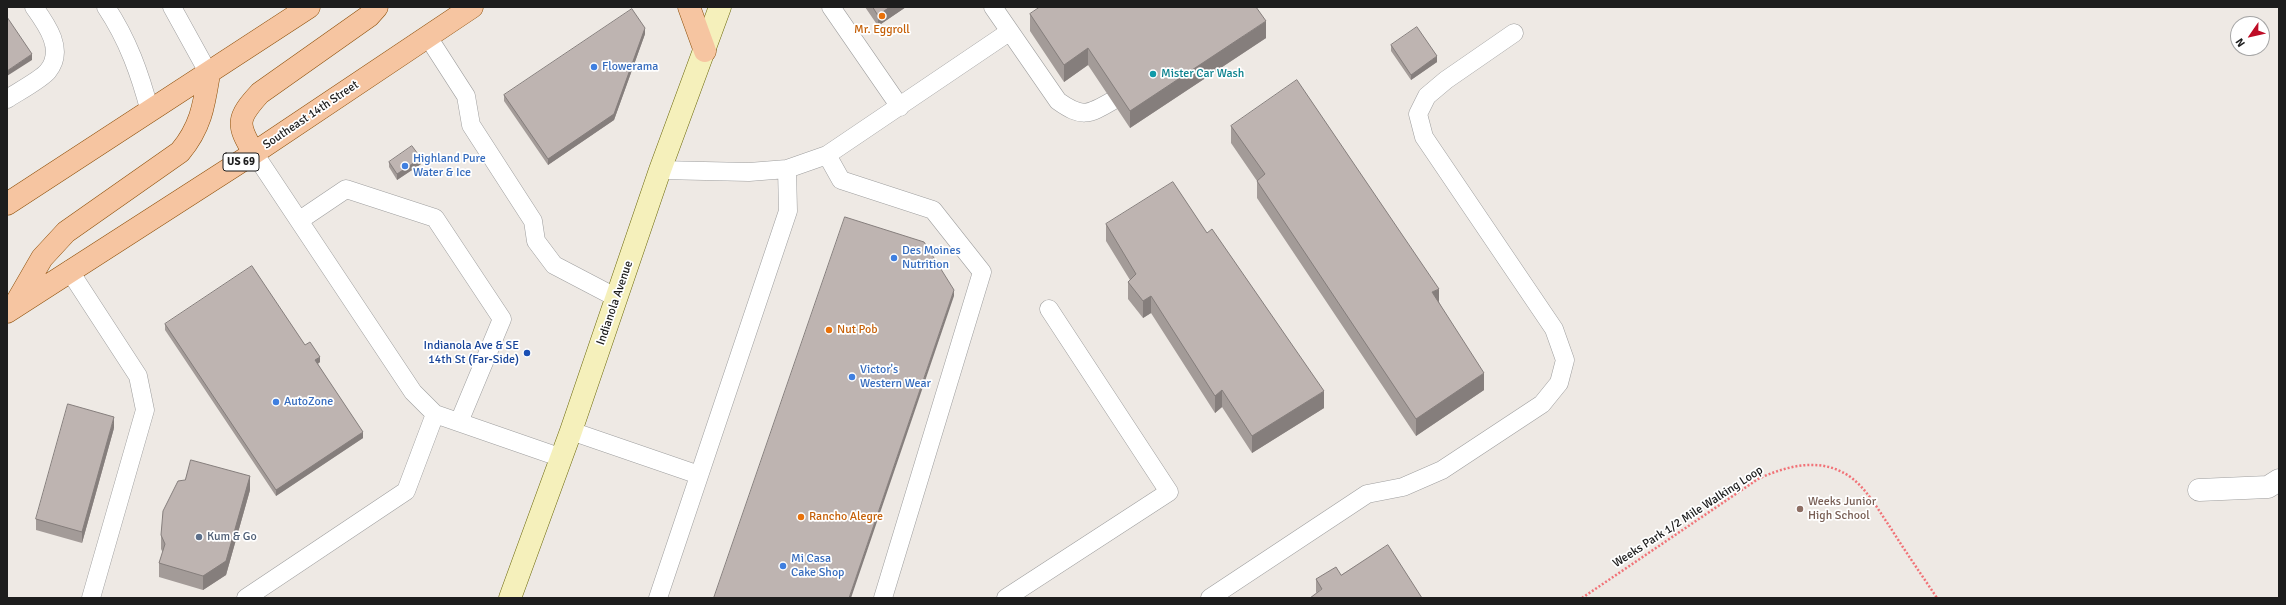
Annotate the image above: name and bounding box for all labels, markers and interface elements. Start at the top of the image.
marker: Mr. Eggroll [877,11,887,21]
north arrow [2230,16,2270,56]
place label: Mr. Eggroll [854,23,910,37]
text: N [2233,36,2248,49]
place label: Flowerama [602,60,658,74]
marker: Flowerama [589,62,599,72]
place label: Mister Car Wash [1161,67,1244,81]
marker: Mister Car Wash [1148,69,1158,79]
street label: Southeast 14th Street [261,78,361,152]
place label: Highland Pure Water & Ice [413,152,486,180]
road number: US 69 [223,153,259,171]
marker: Highland Pure Water & Ice [400,161,410,171]
place label: Des Moines Nutrition [902,244,961,272]
marker: Des Moines Nutrition [889,253,899,263]
street label: Indianola Avenue [594,259,636,347]
place label: Nut Pob [837,323,878,337]
marker: Nut Pob [824,325,834,335]
place label: Indianola Ave & SE 14th St (Far-Side) [424,339,519,367]
marker: Indianola Ave & SE 14th St (Far-Side) [522,348,532,358]
place label: Victor's Western Wear [860,363,931,391]
marker: Victor's Western Wear [847,372,857,382]
place label: AutoZone [284,395,333,409]
marker: AutoZone [271,397,281,407]
street label: Weeks Park 1/2 Mile Walking Loop [1610,463,1766,571]
place label: Weeks Junior High School [1808,495,1876,523]
marker: Weeks Junior High School [1795,504,1805,514]
place label: Rancho Alegre [809,510,883,524]
marker: Rancho Alegre [796,512,806,522]
place label: Kum & Go [207,530,257,544]
marker: Kum & Go [194,532,204,542]
place label: Mi Casa Cake Shop [791,552,844,580]
marker: Mi Casa Cake Shop [778,561,788,571]

